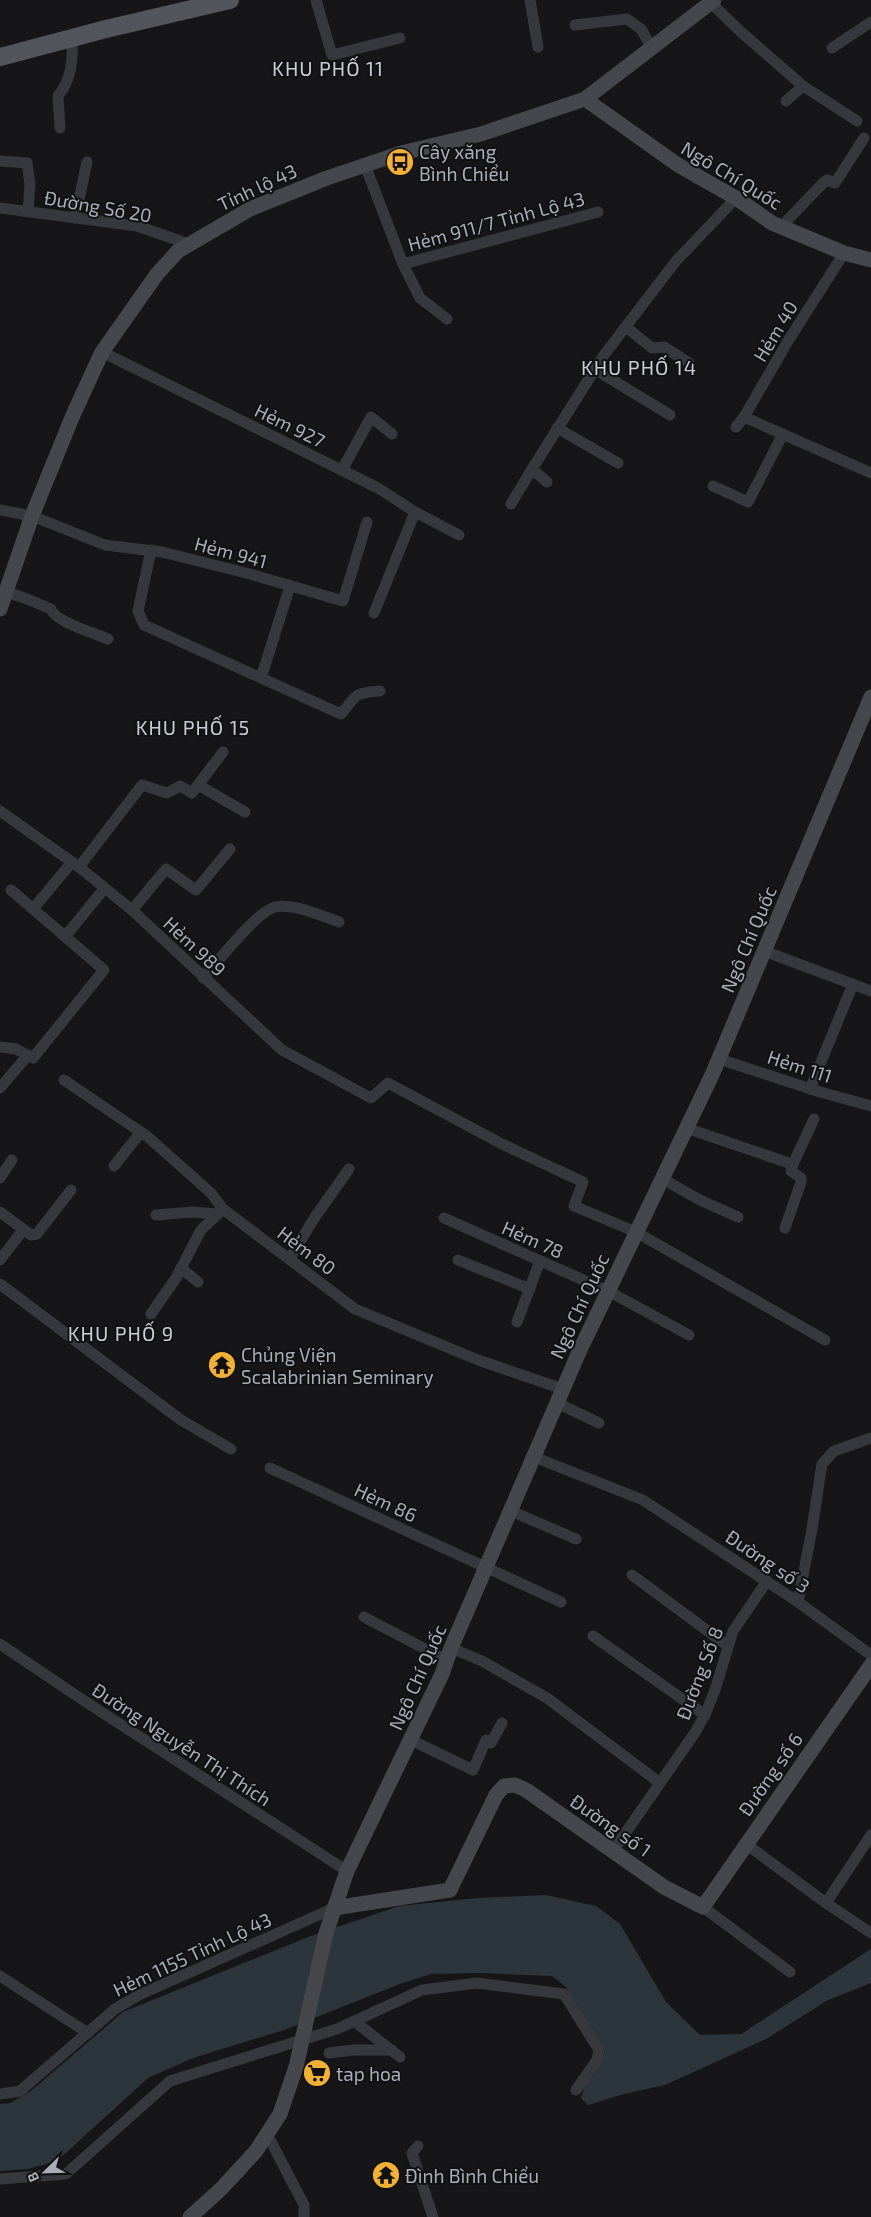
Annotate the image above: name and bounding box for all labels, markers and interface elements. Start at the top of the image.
district label: KHU PHỐ 11 [272,55,384,80]
street label: Ngô Chí Quốc [677,136,787,214]
place label: Cây xăng Bình Chiểu [419,140,509,185]
bus stop icon: Cây xăng Bình Chiểu [385,147,415,177]
street label: Tỉnh lộ 43 [214,159,300,215]
street label: Đường Số 20 [42,185,154,227]
street label: Hẻm 911/7 Tỉnh Lộ 43 [405,186,587,256]
street label: Hẻm 40 [748,296,802,366]
district label: KHU PHỐ 14 [581,354,697,379]
street label: Hẻm 927 [251,398,329,452]
street label: Hẻm 941 [192,531,270,573]
district label: KHU PHỐ 15 [136,714,250,739]
street label: Ngô Chí Quốc [715,882,781,996]
street label: Hẻm 989 [159,911,231,981]
street label: Hẻm 111 [765,1045,835,1087]
street label: Hẻm 78 [499,1215,567,1263]
street label: Hẻm 80 [273,1221,341,1279]
street label: Ngô Chí Quốc [545,1250,613,1362]
district label: KHU PHỐ 9 [68,1320,174,1345]
place label: Chủng Viện Scalabrinian Seminary [241,1343,433,1388]
temple icon: Chủng Viện Scalabrinian Seminary [207,1350,237,1380]
street label: Hẻm 86 [351,1478,421,1526]
street label: Đường số 3 [722,1525,814,1597]
street label: Ngô Chí Quốc [383,1621,451,1733]
street label: Đường Số 8 [671,1623,727,1723]
street label: Đường Nguyễn Thị Thích [88,1678,276,1810]
street label: Đường số 6 [733,1728,807,1820]
street label: Đường số 1 [566,1789,656,1861]
street label: Hẻm 1155 Tỉnh Lộ 43 [109,1907,275,2001]
supermarket icon: tap hoa [302,2058,332,2088]
place label: tap hoa [336,2062,401,2085]
north arrow [20,2147,70,2197]
temple icon: Đình Bình Chiểu [371,2160,401,2190]
place label: Đình Bình Chiểu [405,2164,539,2187]
text: B [23,2170,42,2185]

